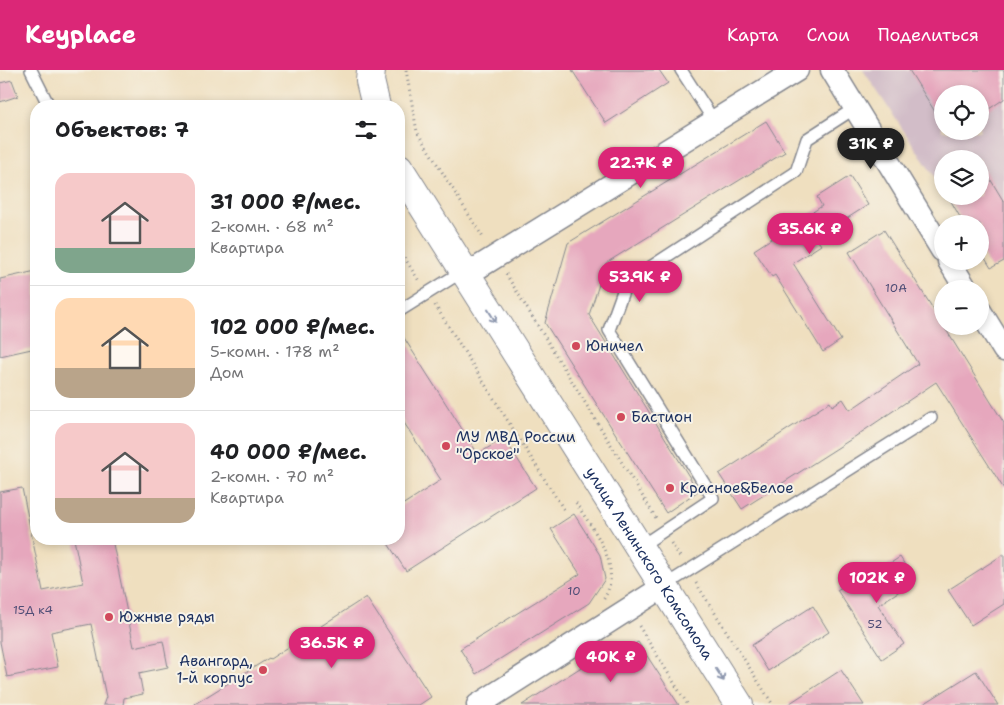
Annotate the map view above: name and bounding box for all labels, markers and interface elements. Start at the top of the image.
text: Keyplace [25,19,136,51]
text: Карта [727,23,778,47]
text: Слои [806,23,850,47]
text: Поделиться [878,23,979,47]
map controls [934,85,989,335]
button: locate [934,85,989,140]
text: Объектов: 7 [55,116,189,144]
icon: filters [352,116,380,144]
pin: 31K ₽ [836,128,906,170]
text: 31K ₽ [848,133,894,154]
pin: 22.7K ₽ [595,146,687,189]
button: layers [934,150,989,205]
text: 22.7K ₽ [609,152,673,173]
text: 31 000 ₽/мес. [210,188,361,216]
icon: home [95,193,155,253]
pin: 35.6K ₽ [764,212,856,255]
button: + [934,215,989,270]
text: 2-комн. · 68 m² [210,216,334,237]
text: 35.6K ₽ [778,218,842,239]
text: Квартира [210,237,284,258]
pin: 53.9K ₽ [594,260,686,303]
text: 53.9K ₽ [609,266,671,287]
house number: 10А [885,280,907,296]
button: − [934,280,989,335]
one-way arrow [487,309,497,323]
text: 102 000 ₽/мес. [210,313,375,341]
icon: home [95,318,155,378]
place label: Юничел [586,336,644,356]
marker: Юничел [570,340,582,352]
text: 5-комн. · 178 m² [210,341,340,362]
text: Дом [210,362,244,383]
place label: Бастион [631,407,692,427]
marker: Бастион [615,411,627,423]
place label: МУ МВД России "Орское" [456,427,576,464]
text: 40 000 ₽/мес. [210,438,367,466]
marker: МУ МВД России "Орское" [440,440,452,452]
icon: home [95,443,155,503]
street label: улица Ленинского Комсомола [581,463,718,664]
text: 2-комн. · 70 m² [210,466,334,487]
place label: Красное&Белое [680,478,794,498]
marker: Красное&Белое [664,482,676,494]
text: Квартира [210,487,284,508]
pin: 102K ₽ [836,562,918,604]
text: 102K ₽ [849,567,905,588]
house number: 10 [567,583,581,599]
house number: 15Д к4 [13,602,53,618]
place label: Южные ряды [119,607,215,627]
marker: Южные ряды [103,611,115,623]
house number: 52 [867,616,883,632]
pin: 36.5K ₽ [286,626,378,669]
text: 36.5K ₽ [300,632,364,653]
pin: 40K ₽ [576,640,646,683]
text: 40K ₽ [586,646,636,667]
place label: Авангард, 1-й корпус [176,651,253,688]
marker: Авангард, 1-й корпус [257,664,269,676]
one-way arrow [715,668,725,682]

